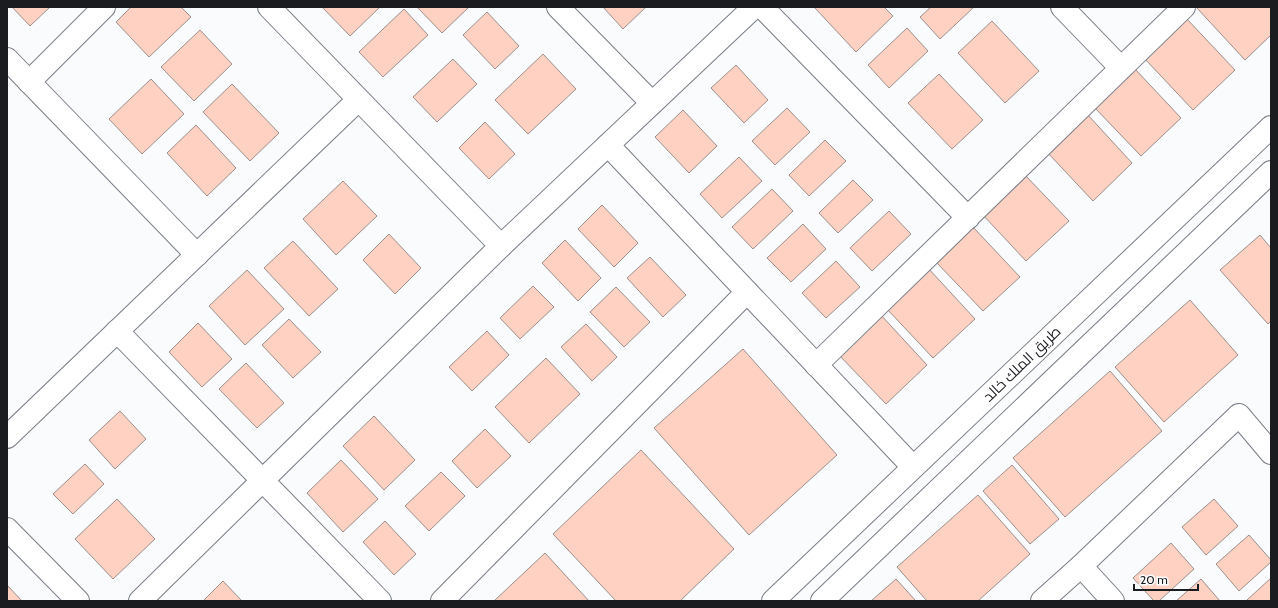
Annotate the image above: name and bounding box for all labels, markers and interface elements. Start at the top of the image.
street label: طريق الملك خالد [979,322,1065,406]
scale bar [1134,566,1198,592]
text: 20 m [1140,572,1168,587]

